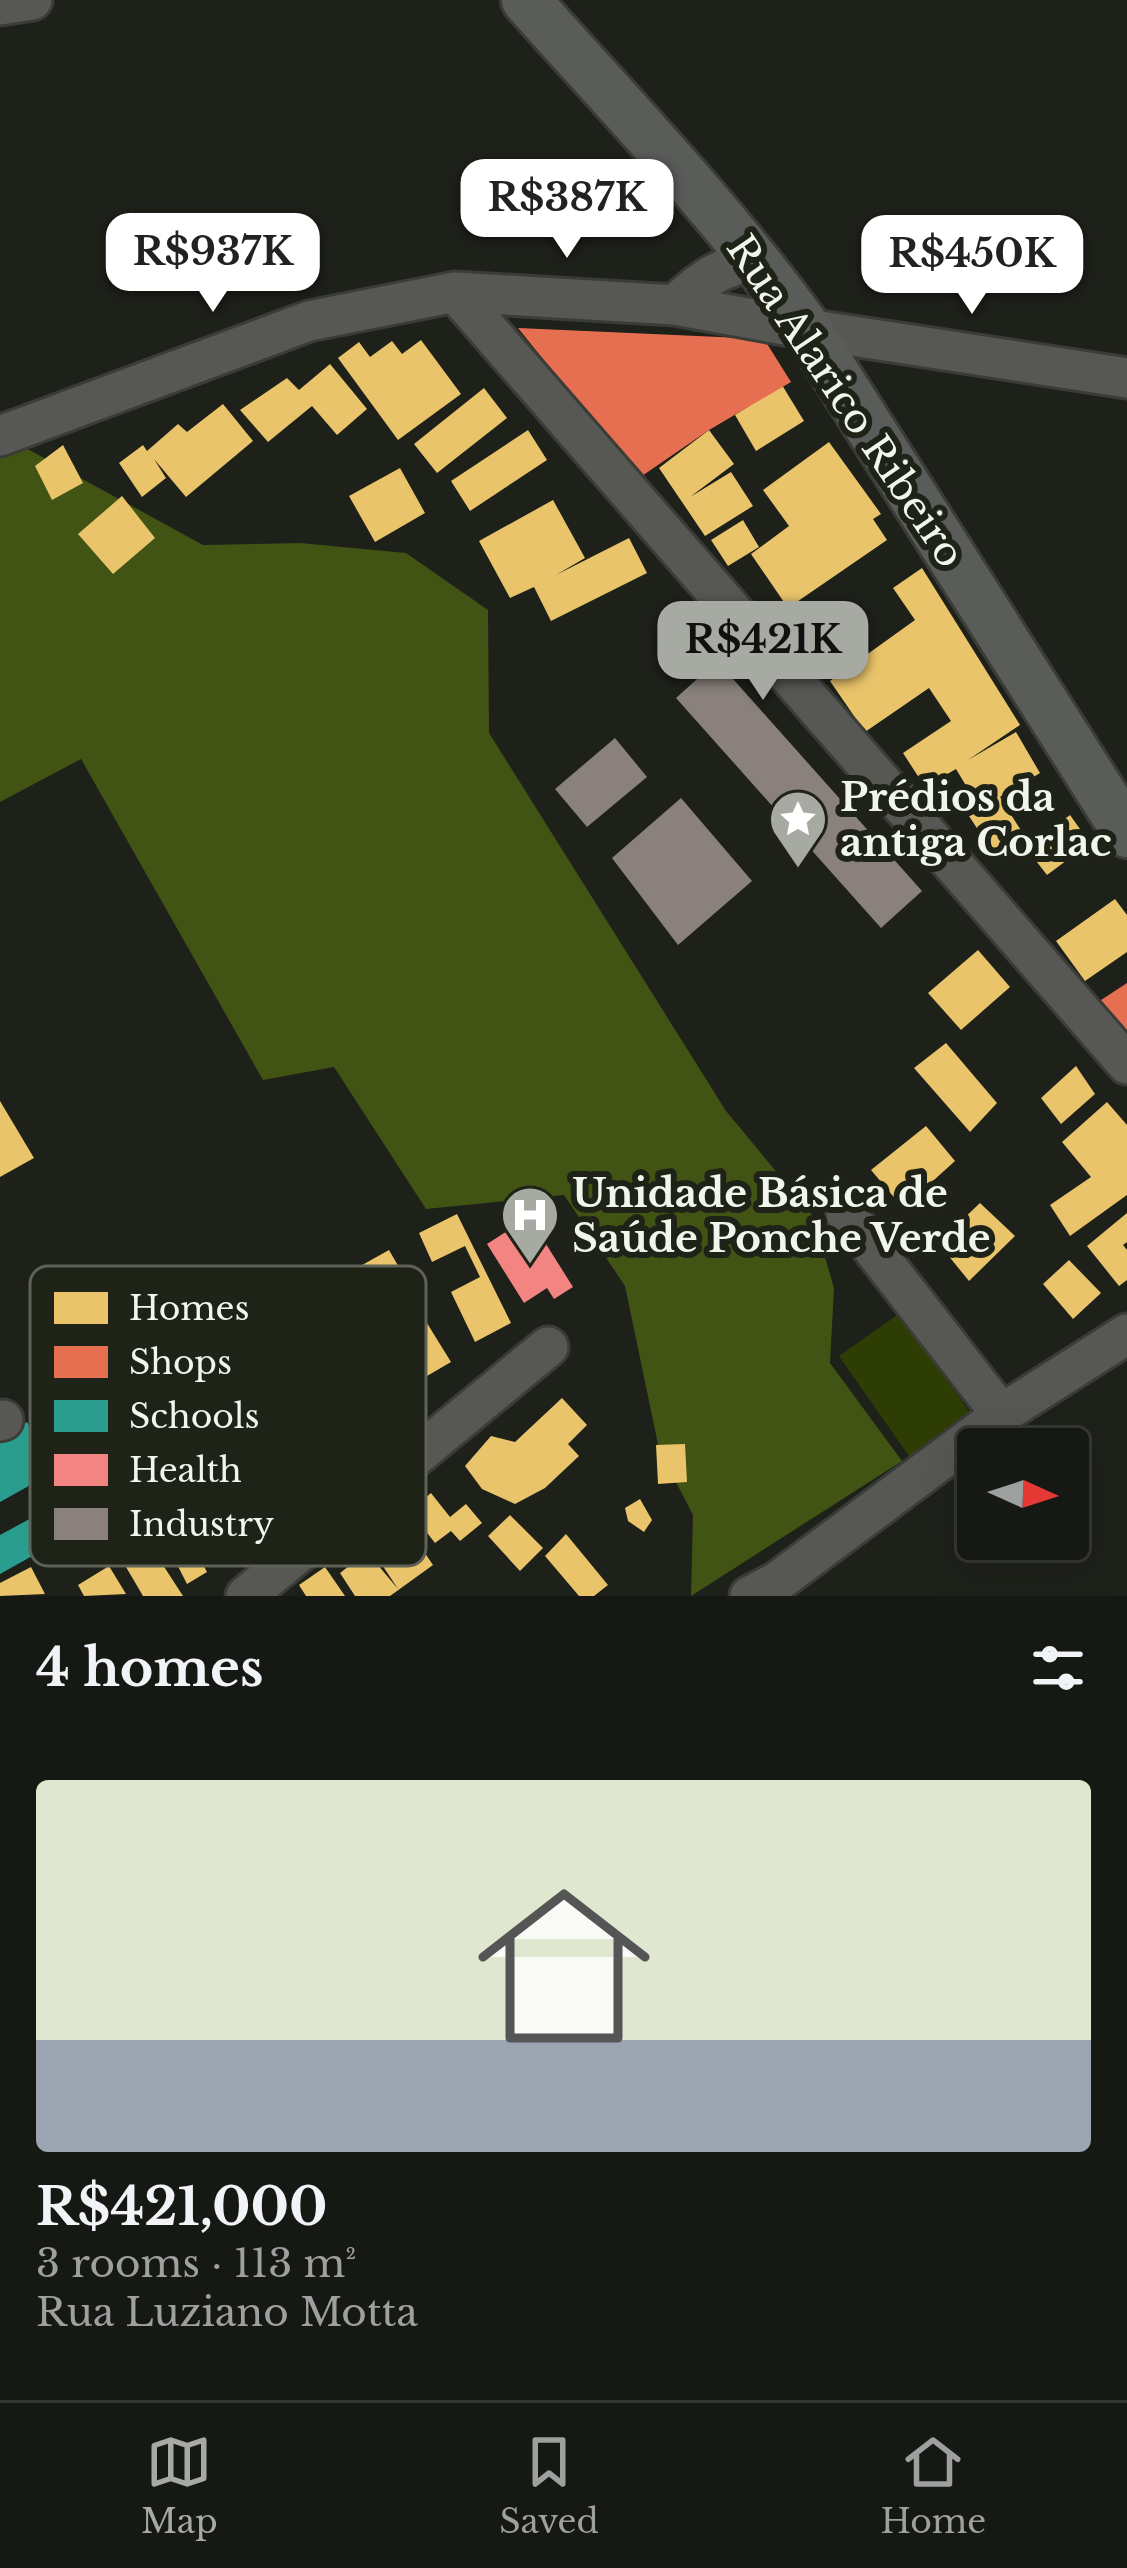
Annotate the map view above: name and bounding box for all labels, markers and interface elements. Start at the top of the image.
pin: R$387K [469,159,665,261]
text: R$387K [488,173,646,222]
pin: R$937K [115,213,311,315]
pin: R$450K [874,215,1070,317]
street label: Rua Alarico Ribeiro [716,226,975,577]
text: R$937K [133,227,293,276]
text: R$450K [888,229,1056,278]
pin: R$421K [665,601,861,703]
text: R$421K [684,615,842,664]
place label: Prédios da antiga Corlac [840,773,1112,867]
place icon: Prédios da antiga Corlac [767,788,829,870]
place label: Unidade Básica de Saúde Ponche Verde [572,1169,991,1263]
hospital icon: Unidade Básica de Saúde Ponche Verde [499,1184,561,1266]
legend [30,1266,426,1566]
text: Homes [129,1288,250,1329]
text: Shops [129,1342,232,1383]
text: Schools [129,1396,260,1437]
north arrow [957,1428,1089,1560]
map controls [957,1428,1089,1560]
text: Health [129,1450,242,1491]
text: Industry [129,1504,274,1545]
icon: filters [1025,1635,1091,1701]
text: 4 homes [36,1637,264,1700]
icon: home [456,1858,672,2074]
text: R$421,000 [36,2176,328,2239]
text: 3 rooms · 113 m² [36,2239,356,2288]
text: Rua Luziano Motta [36,2288,418,2337]
tab: Map [141,2429,218,2542]
tab: Saved [499,2429,599,2542]
tab: Home [881,2429,986,2542]

